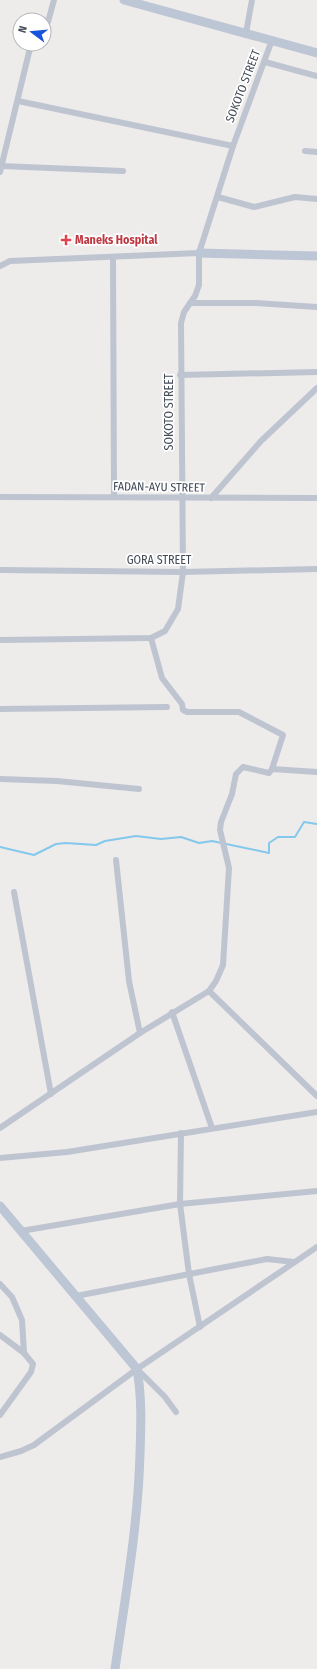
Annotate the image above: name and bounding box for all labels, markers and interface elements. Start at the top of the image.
north arrow [12,12,52,52]
text: N [16,24,30,34]
street label: SOKOTO STREET [223,47,263,124]
place label: Maneks Hospital [75,233,158,247]
marker: Maneks Hospital [60,234,72,246]
street label: SOKOTO STREET [162,373,176,450]
street label: FADAN-AYU STREET [113,479,206,495]
street label: GORA STREET [127,553,192,567]

